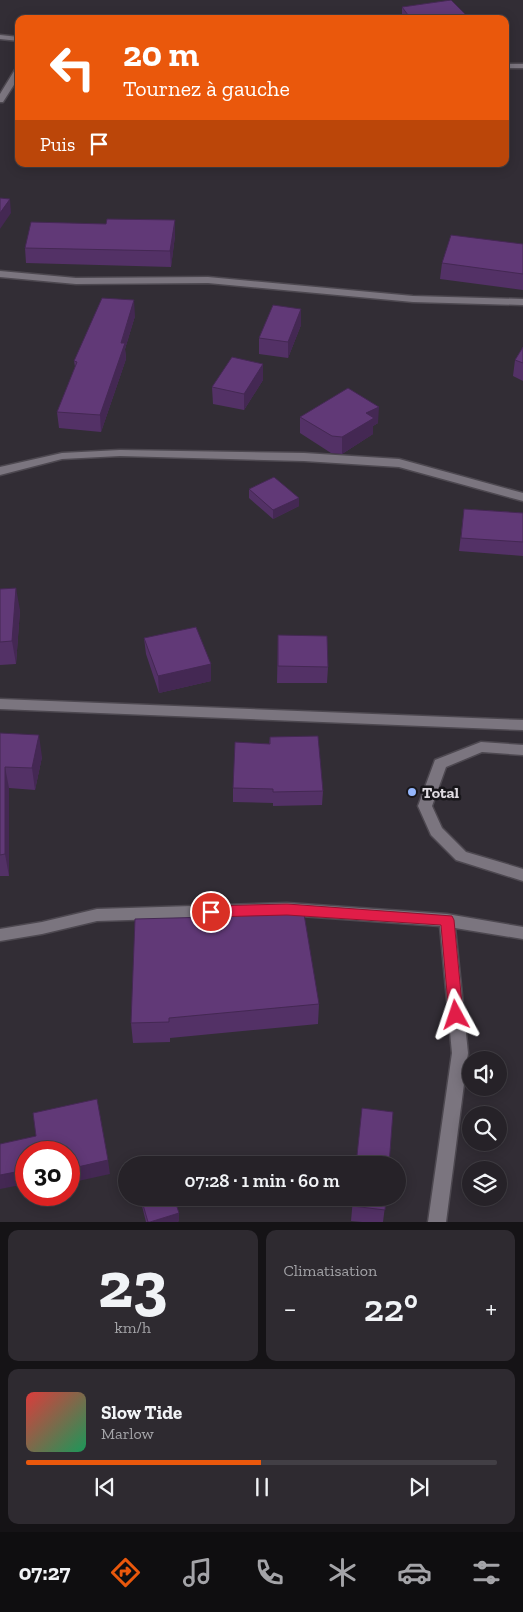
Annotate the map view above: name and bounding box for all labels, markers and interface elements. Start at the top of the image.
text: 20 m [123,33,199,75]
icon: left [40,35,105,100]
text: Tournez à gauche [123,75,290,102]
icon: arrive [85,130,113,158]
text: Puis [40,133,75,156]
place label: Total [422,783,460,802]
marker: Total [406,786,418,798]
pin [190,891,232,933]
icon: arrive [197,898,225,926]
position arrow [429,988,481,1040]
map controls [462,1051,507,1206]
button: sound [462,1051,507,1096]
button: search [462,1106,507,1151]
speed limit sign: 30 [15,1141,80,1206]
button: layers [462,1161,507,1206]
text: 07:28 · 1 min · 60 m [184,1169,340,1192]
text: 23 [98,1246,168,1324]
text: Climatisation [284,1261,377,1280]
text: 22° [364,1285,418,1331]
text: − [284,1292,297,1325]
text: + [485,1292,497,1325]
text: km/h [114,1318,151,1337]
text: Slow Tide [101,1401,182,1424]
text: Marlow [101,1424,154,1443]
icon: previous [91,1473,119,1501]
icon: pause [248,1473,276,1501]
icon: next [405,1473,433,1501]
icon: directions [108,1555,143,1590]
icon: music [180,1555,215,1590]
icon: phone [252,1555,287,1590]
icon: climate [325,1555,360,1590]
icon: car [397,1555,432,1590]
icon: filters [469,1555,504,1590]
text: 07:27 [19,1559,70,1586]

